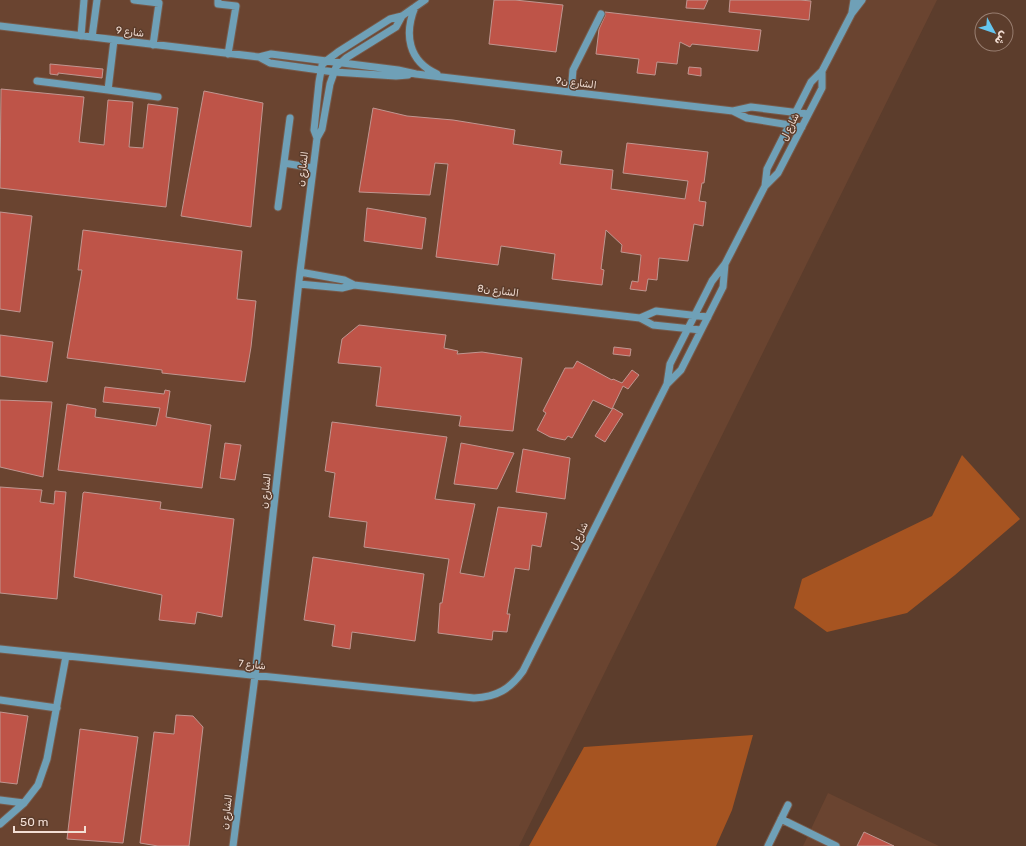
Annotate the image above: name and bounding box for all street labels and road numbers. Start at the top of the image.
street label: شارع 9 [115,24,145,41]
street label: الشارع ن9 [555,75,597,92]
street label: شارع ل [778,111,803,143]
street label: الشارع ن [295,151,312,187]
street label: الشارع ن8 [476,283,519,300]
street label: الشارع ن [258,473,275,509]
street label: شارع ل [567,520,592,552]
street label: شارع 7 [238,658,266,673]
street label: الشارع ن [219,794,236,830]

